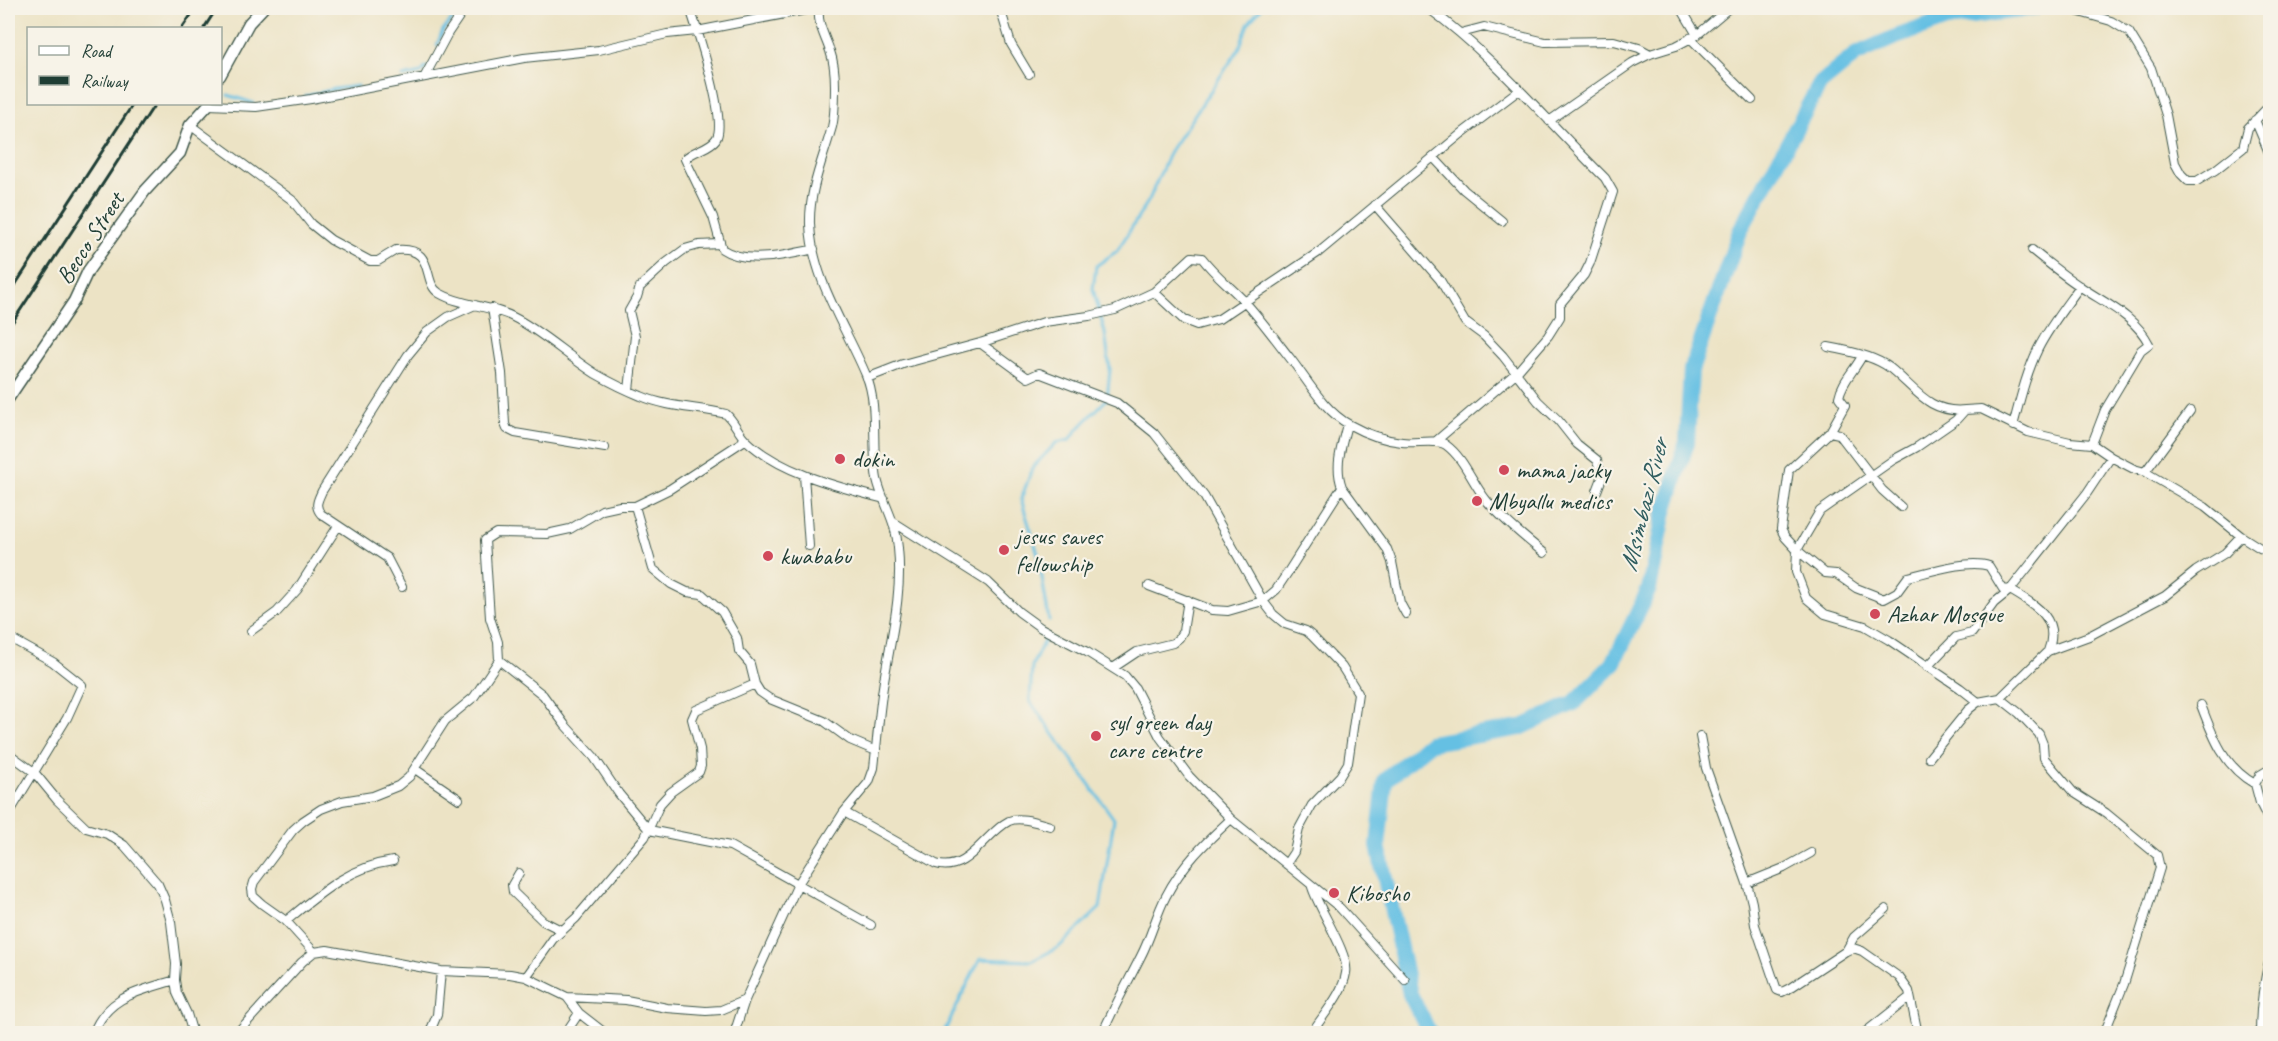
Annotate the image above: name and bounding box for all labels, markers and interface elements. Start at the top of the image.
legend [27,27,222,105]
text: Road [81,40,114,62]
text: Railway [81,70,129,92]
street label: Becco Street [49,185,132,289]
water label: Msimbazi River [1611,431,1677,574]
place label: dokin [852,444,895,474]
marker: dokin [833,452,847,466]
place label: mama jacky [1516,455,1612,485]
marker: mama jacky [1497,463,1511,477]
place label: Mbyallu medics [1489,486,1613,516]
marker: Mbyallu medics [1470,494,1484,508]
place label: jesus saves fellowship [1014,521,1104,579]
place label: kwababu [780,541,853,571]
marker: jesus saves fellowship [997,543,1011,557]
marker: kwababu [761,549,775,563]
place label: Azhar Mosque [1887,599,2005,629]
marker: Azhar Mosque [1868,607,1882,621]
place label: syl green day care centre [1108,707,1213,765]
marker: syl green day care centre [1089,729,1103,743]
place label: Kibosho [1346,878,1411,908]
marker: Kibosho [1327,886,1341,900]

